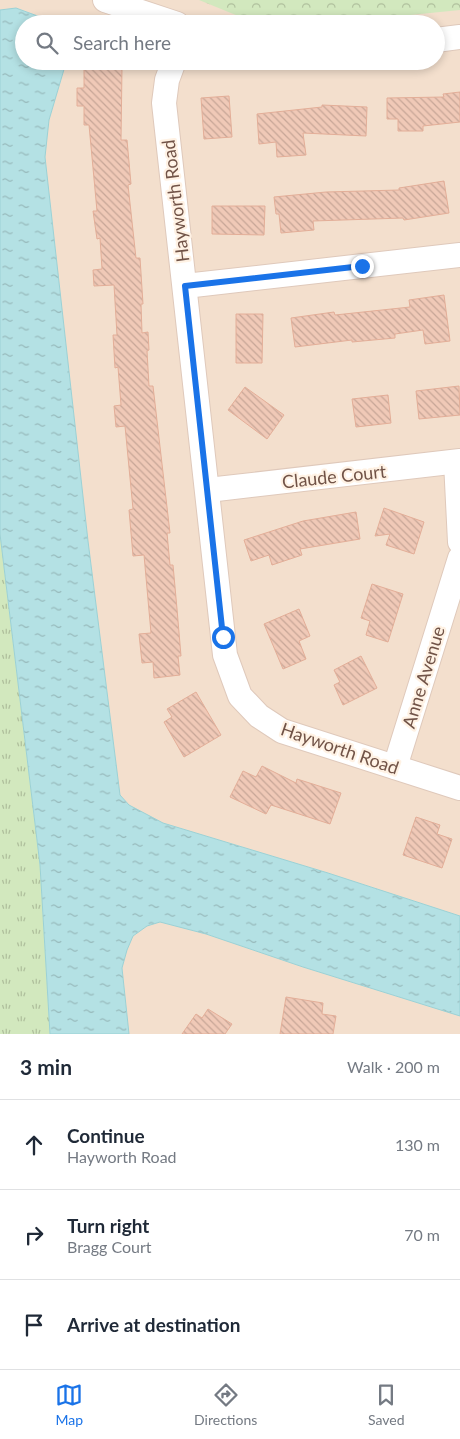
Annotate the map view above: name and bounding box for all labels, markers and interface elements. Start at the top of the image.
search box [15,15,445,70]
icon: search [33,29,61,57]
text: Search here [73,31,171,54]
street label: Hayworth Road [157,138,193,264]
route end [351,255,374,278]
street label: Claude Court [281,460,388,492]
street label: Anne Avenue [397,623,449,731]
route start [212,626,235,649]
street label: Hayworth Road [278,718,402,778]
text: 3 min [20,1054,72,1079]
text: Walk · 200 m [347,1057,440,1076]
text: Continue [67,1124,145,1147]
icon: ahead [20,1131,48,1159]
text: 130 m [395,1135,440,1154]
text: Hayworth Road [67,1147,177,1166]
text: Turn right [67,1214,149,1237]
icon: right [20,1221,48,1249]
text: 70 m [404,1225,440,1244]
text: Bragg Court [67,1237,152,1256]
icon: arrive [20,1311,48,1339]
text: Arrive at destination [67,1313,240,1336]
tab: Map [55,1381,83,1428]
tab: Directions [194,1381,257,1428]
tab: Saved [368,1381,405,1428]

